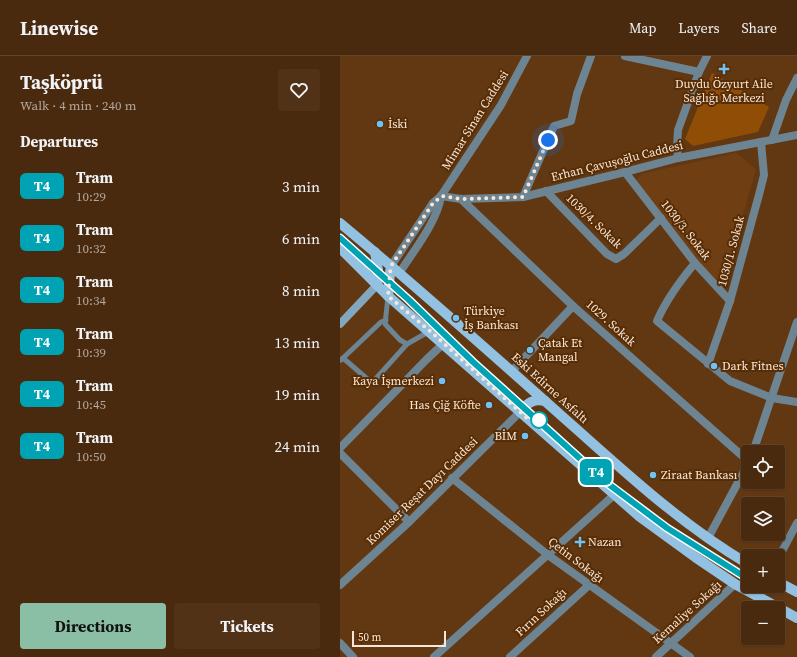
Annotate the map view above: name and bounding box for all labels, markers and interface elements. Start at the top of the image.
text: Linewise [20,15,98,41]
text: Map [629,18,656,38]
text: Layers [678,18,720,38]
text: Share [742,18,777,38]
marker: Duydu Özyurt Aile Sağlığı Merkezi [718,63,730,75]
street label: Mimar Sinan Caddesi [438,67,512,173]
text: Taşköprü [20,69,103,95]
button: heart [278,69,320,111]
place label: Duydu Özyurt Aile Sağlığı Merkezi [675,76,773,106]
text: Walk · 4 min · 240 m [20,97,136,114]
place label: İski [388,116,408,132]
marker: İski [375,119,385,129]
your location [538,130,558,150]
text: Departures [20,131,98,152]
street label: Erhan Çavuşoğlu Caddesi [549,137,685,185]
text: Tram [76,167,113,188]
text: T4 [34,176,50,196]
text: 3 min [282,176,320,197]
text: 10:29 [76,188,106,205]
street label: 1030/4. Sokak [562,190,626,252]
street label: 1030/3. Sokak [657,197,715,264]
street label: 1030/1. Sokak [714,214,748,288]
text: Tram [76,219,113,240]
text: T4 [34,228,50,248]
text: 6 min [282,228,320,249]
text: 10:32 [76,240,106,257]
text: Tram [76,271,113,292]
text: T4 [34,280,50,300]
text: 8 min [282,280,320,301]
text: 10:34 [76,292,106,309]
street label: 1029. Sokak [583,296,640,350]
place label: Türkiye İş Bankası [464,303,519,333]
marker: Türkiye İş Bankası [451,313,461,323]
text: Tram [76,323,113,344]
text: T4 [34,332,50,352]
text: 13 min [274,332,320,353]
place label: Çatak Et Mangal [538,335,582,365]
text: 10:39 [76,344,106,361]
marker: Çatak Et Mangal [525,345,535,355]
street label: Eski Edirne Asfaltı [508,349,592,427]
place label: Dark Fitnes [722,358,784,374]
marker: Dark Fitnes [709,361,719,371]
place label: Kaya İşmerkezi [352,373,434,389]
text: Tram [76,375,113,396]
marker: Kaya İşmerkezi [437,376,447,386]
text: T4 [34,384,50,404]
text: 19 min [274,384,320,405]
text: 10:45 [76,396,106,413]
place label: Has Çiğ Köfte [409,397,481,413]
marker: Has Çiğ Köfte [484,400,494,410]
unlabelled marker [530,411,548,429]
text: Tram [76,427,113,448]
place label: BİM [494,428,517,444]
marker: BİM [520,431,530,441]
street label: Komiser Reşat Dayı Caddesi [363,433,481,549]
text: T4 [34,436,50,456]
text: 24 min [274,436,320,457]
map controls [741,445,785,645]
button: locate [741,445,785,489]
text: 10:50 [76,448,106,465]
line badge: T4 [578,459,614,485]
text: T4 [588,462,604,482]
place label: Ziraat Bankası [661,467,738,483]
marker: Ziraat Bankası [648,470,658,480]
button: layers [741,497,785,541]
street label: Çetin Sokağı [545,534,608,587]
place label: Nazan [588,534,622,550]
marker: Nazan [575,537,585,547]
button: + [741,549,785,593]
street label: Kemaliye Sokağı [649,576,725,647]
street label: Fırın Sokağı [512,584,570,640]
button: − [741,601,785,645]
button: Directions [20,603,166,649]
button: Tickets [174,603,320,649]
scale bar [352,629,446,648]
text: 50 m [358,630,381,645]

